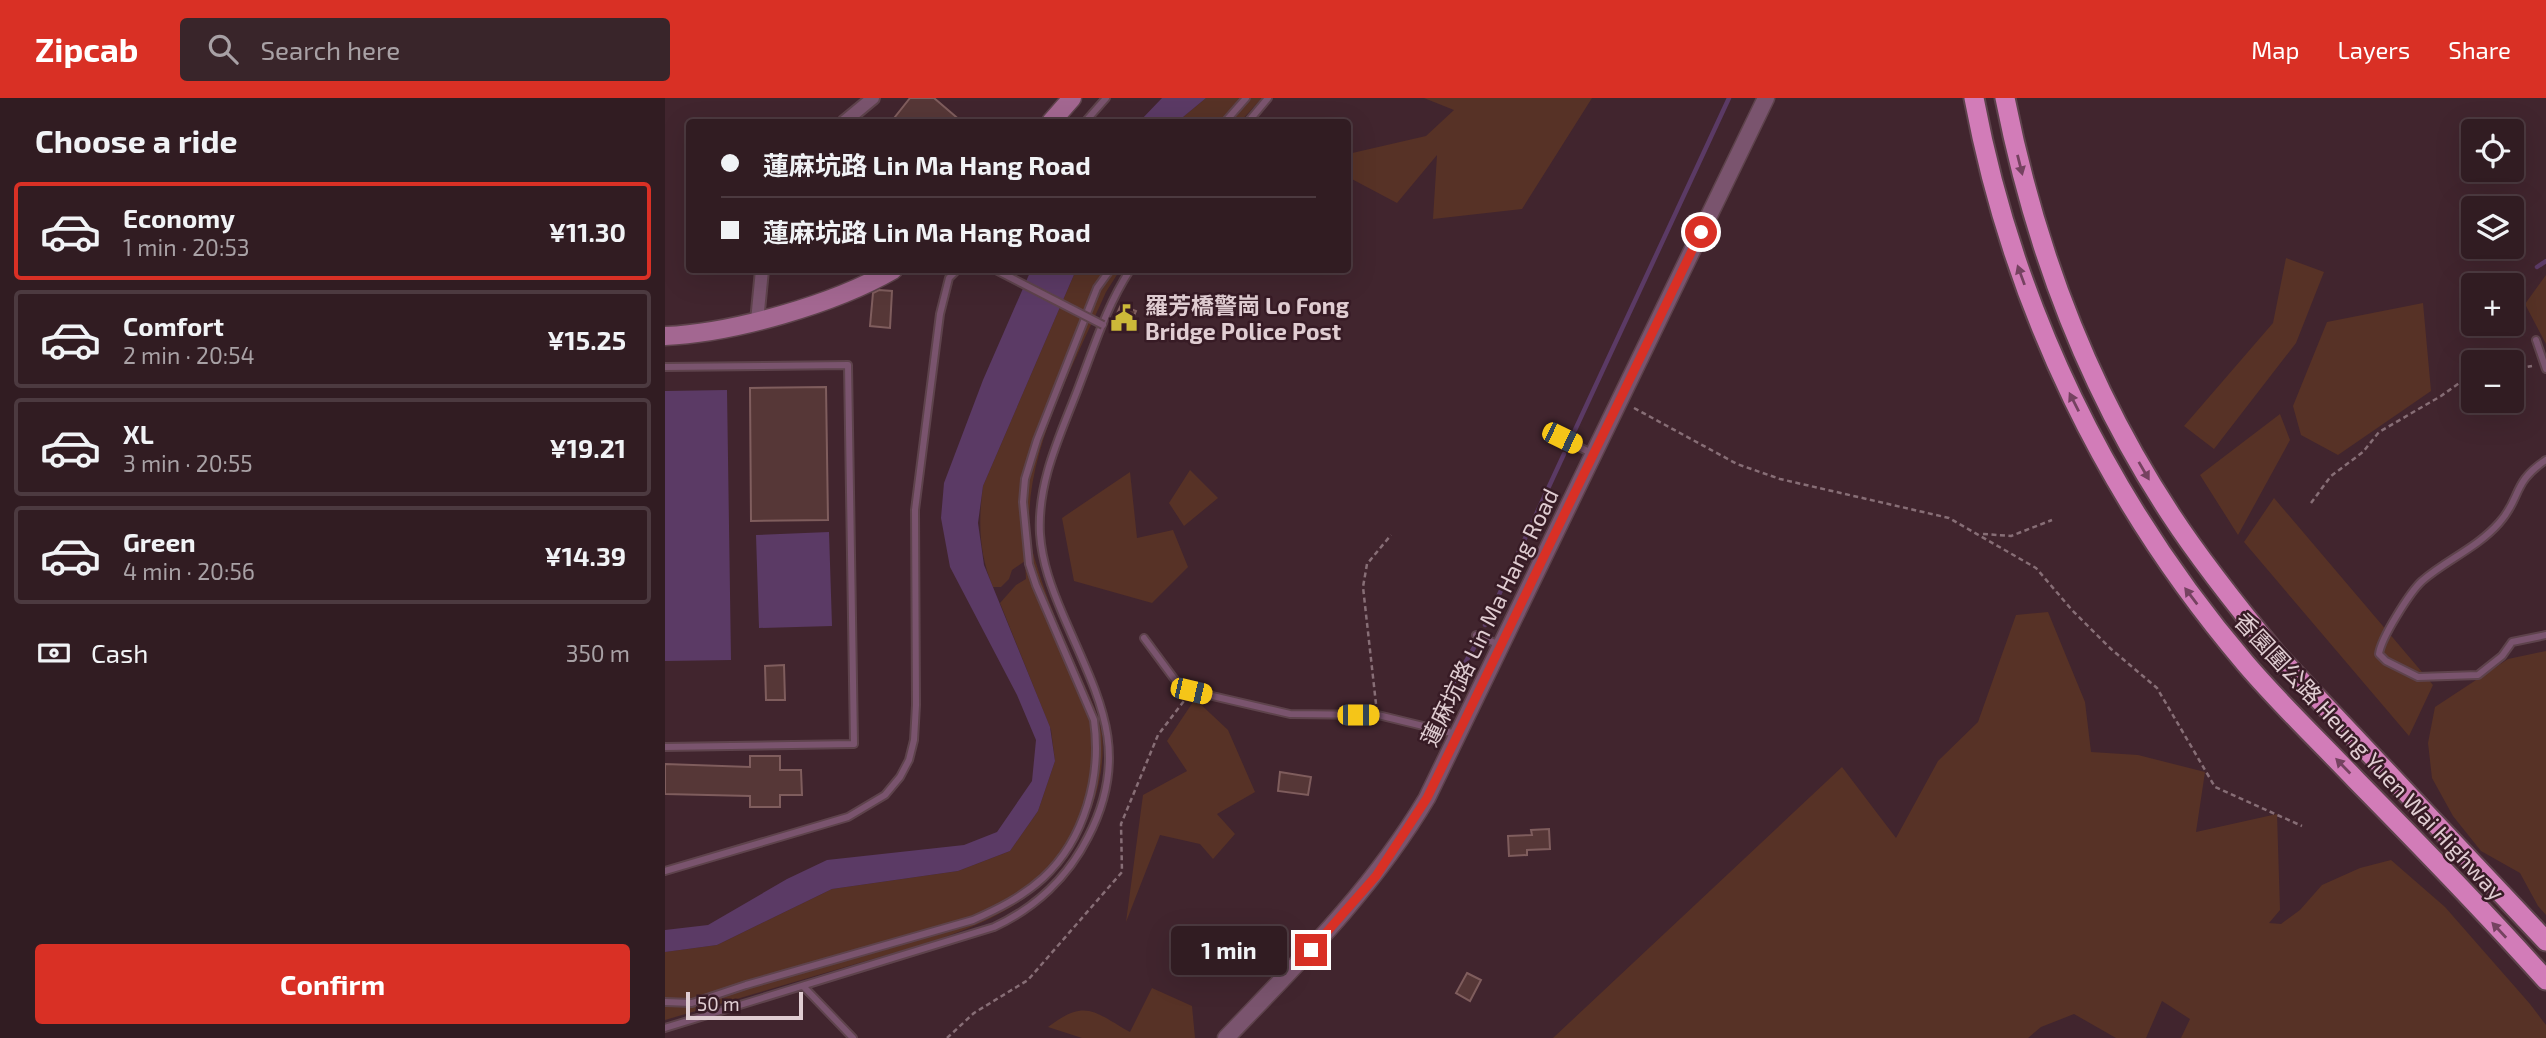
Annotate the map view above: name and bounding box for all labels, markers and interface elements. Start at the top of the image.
search box [180,18,670,81]
text: Zipcab [35,29,138,69]
icon: search [204,30,242,68]
text: Search here [260,34,400,65]
text: Map [2251,35,2299,64]
text: Layers [2337,35,2410,64]
text: Share [2448,35,2511,64]
map controls [2461,119,2524,413]
button: locate [2461,119,2524,182]
text: Choose a ride [35,121,238,159]
text: 蓮麻坑路 Lin Ma Hang Road [763,149,1091,180]
one-way arrow [2015,154,2026,176]
button: layers [2461,196,2524,259]
icon: car [39,200,102,263]
text: Economy [123,202,235,233]
text: ¥11.30 [549,216,626,247]
text: 蓮麻坑路 Lin Ma Hang Road [763,216,1091,247]
route start [1685,216,1717,248]
text: 1 min · 20:53 [123,233,250,261]
one-way arrow [2016,265,2027,286]
button: + [2461,273,2524,336]
place label: 羅芳橋警崗 Lo Fong Bridge Police Post [1145,291,1350,345]
public building icon: 羅芳橋警崗 Lo Fong Bridge Police Post [1109,303,1139,333]
icon: car [39,308,102,371]
text: Comfort [123,310,224,341]
text: ¥15.25 [547,324,626,355]
text: 2 min · 20:54 [123,341,255,369]
button: − [2461,350,2524,413]
one-way arrow [2068,392,2079,412]
icon: car [39,416,102,479]
text: XL [123,418,154,449]
car [1539,419,1586,457]
text: ¥19.21 [549,432,626,463]
text: 3 min · 20:55 [123,449,253,477]
one-way arrow [2138,461,2150,480]
street label: 蓮麻坑路 Lin Ma Hang Road [1414,484,1564,750]
icon: car [39,524,102,587]
text: Green [123,526,196,557]
text: ¥14.39 [545,540,626,571]
text: 4 min · 20:56 [123,557,255,585]
one-way arrow [2185,587,2199,605]
street label: 香園圍公路 Heung Yuen Wai Highway [2229,606,2511,906]
icon: cash [35,634,73,672]
text: Cash [91,637,148,668]
text: 350 m [566,639,630,667]
car [1169,676,1214,706]
car [1338,705,1380,726]
one-way arrow [2334,757,2351,774]
one-way arrow [2492,922,2508,939]
callout: 1 min [1171,926,1287,974]
route end [1295,934,1327,966]
text: 1 min [1201,936,1257,964]
button: Confirm [35,944,630,1024]
scale bar [686,989,803,1021]
text: 50 m [697,992,740,1015]

